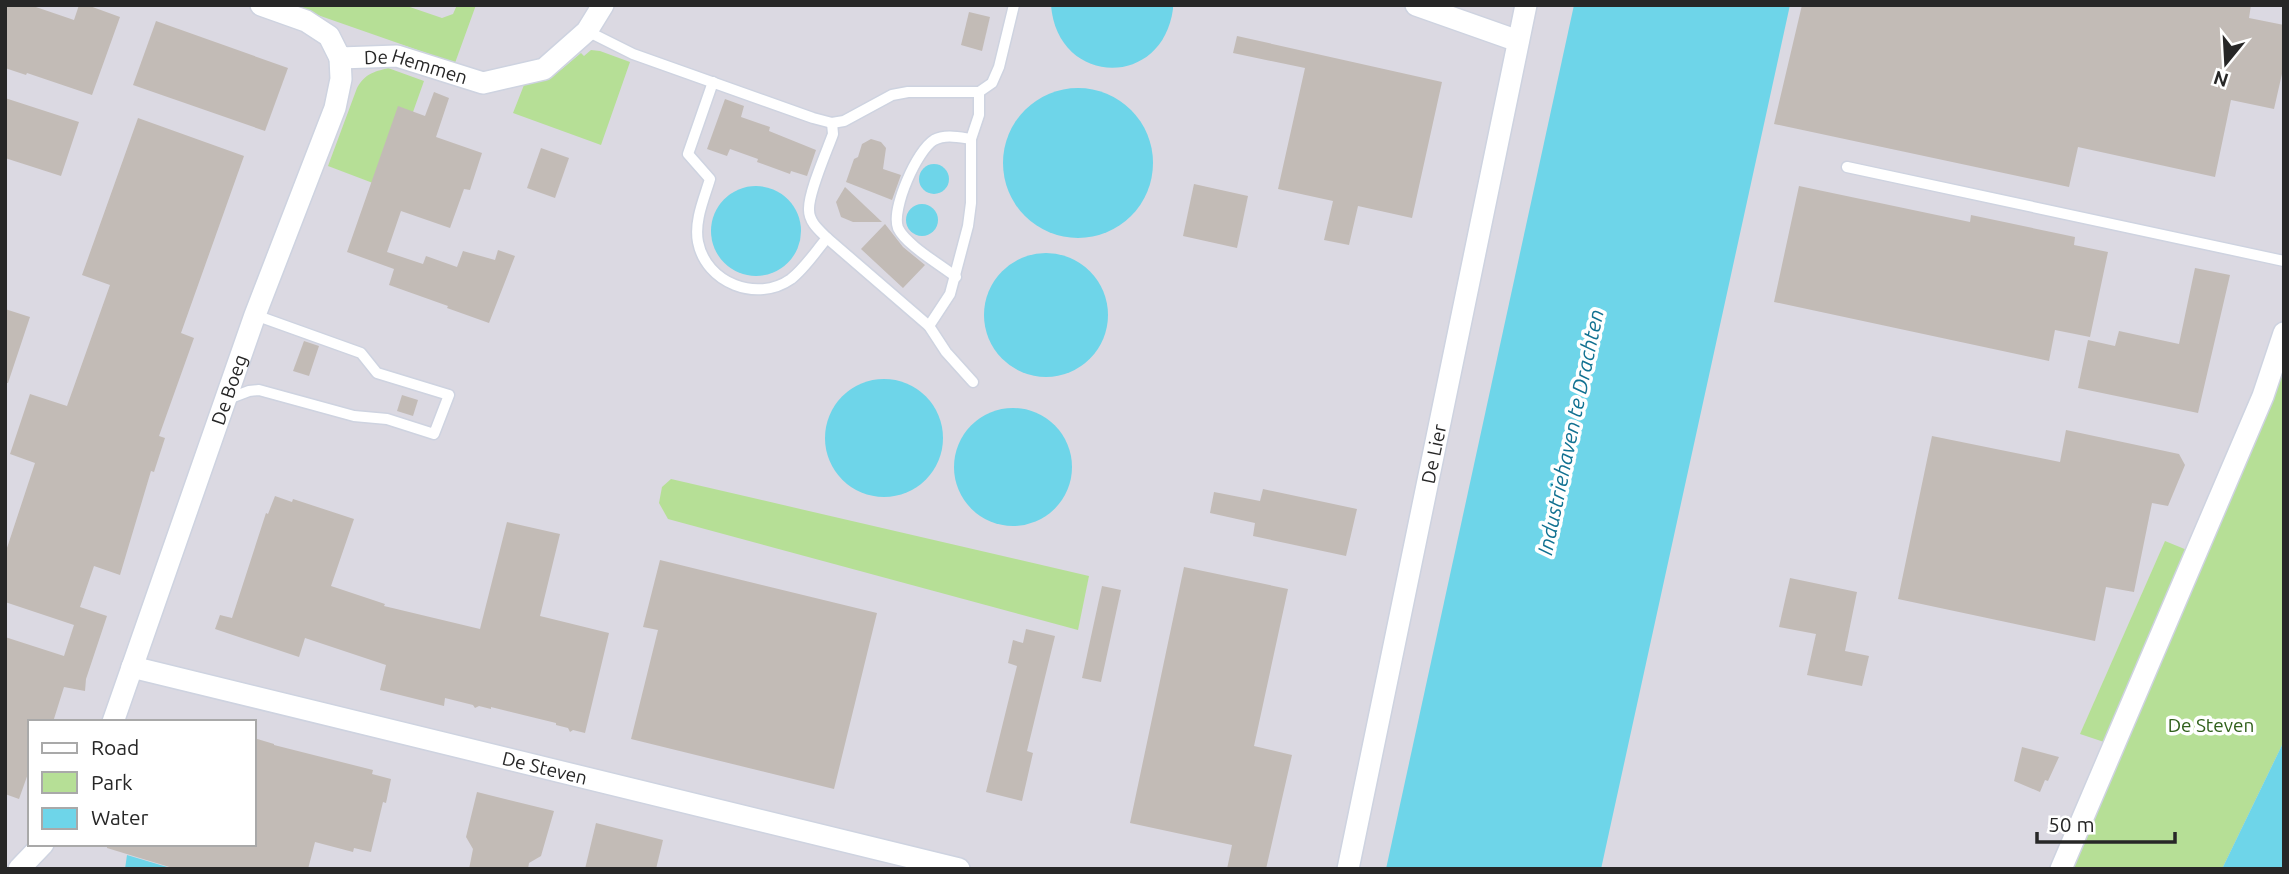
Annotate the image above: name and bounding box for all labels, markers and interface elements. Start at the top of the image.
north arrow [2191,28,2261,98]
street label: De Hemmen [364,44,470,88]
text: N [2211,67,2231,92]
water label: Industriehaven te Drachten [1532,307,1608,557]
street label: De Boeg [207,352,251,428]
street label: De Lier [1417,422,1450,485]
park label: De Steven [2168,714,2254,736]
legend [28,720,256,846]
text: Road [91,735,139,759]
street label: De Steven [500,747,590,789]
text: Park [91,770,133,794]
scale bar [2037,800,2175,844]
text: Water [91,805,149,829]
text: 50 m [2048,812,2095,836]

